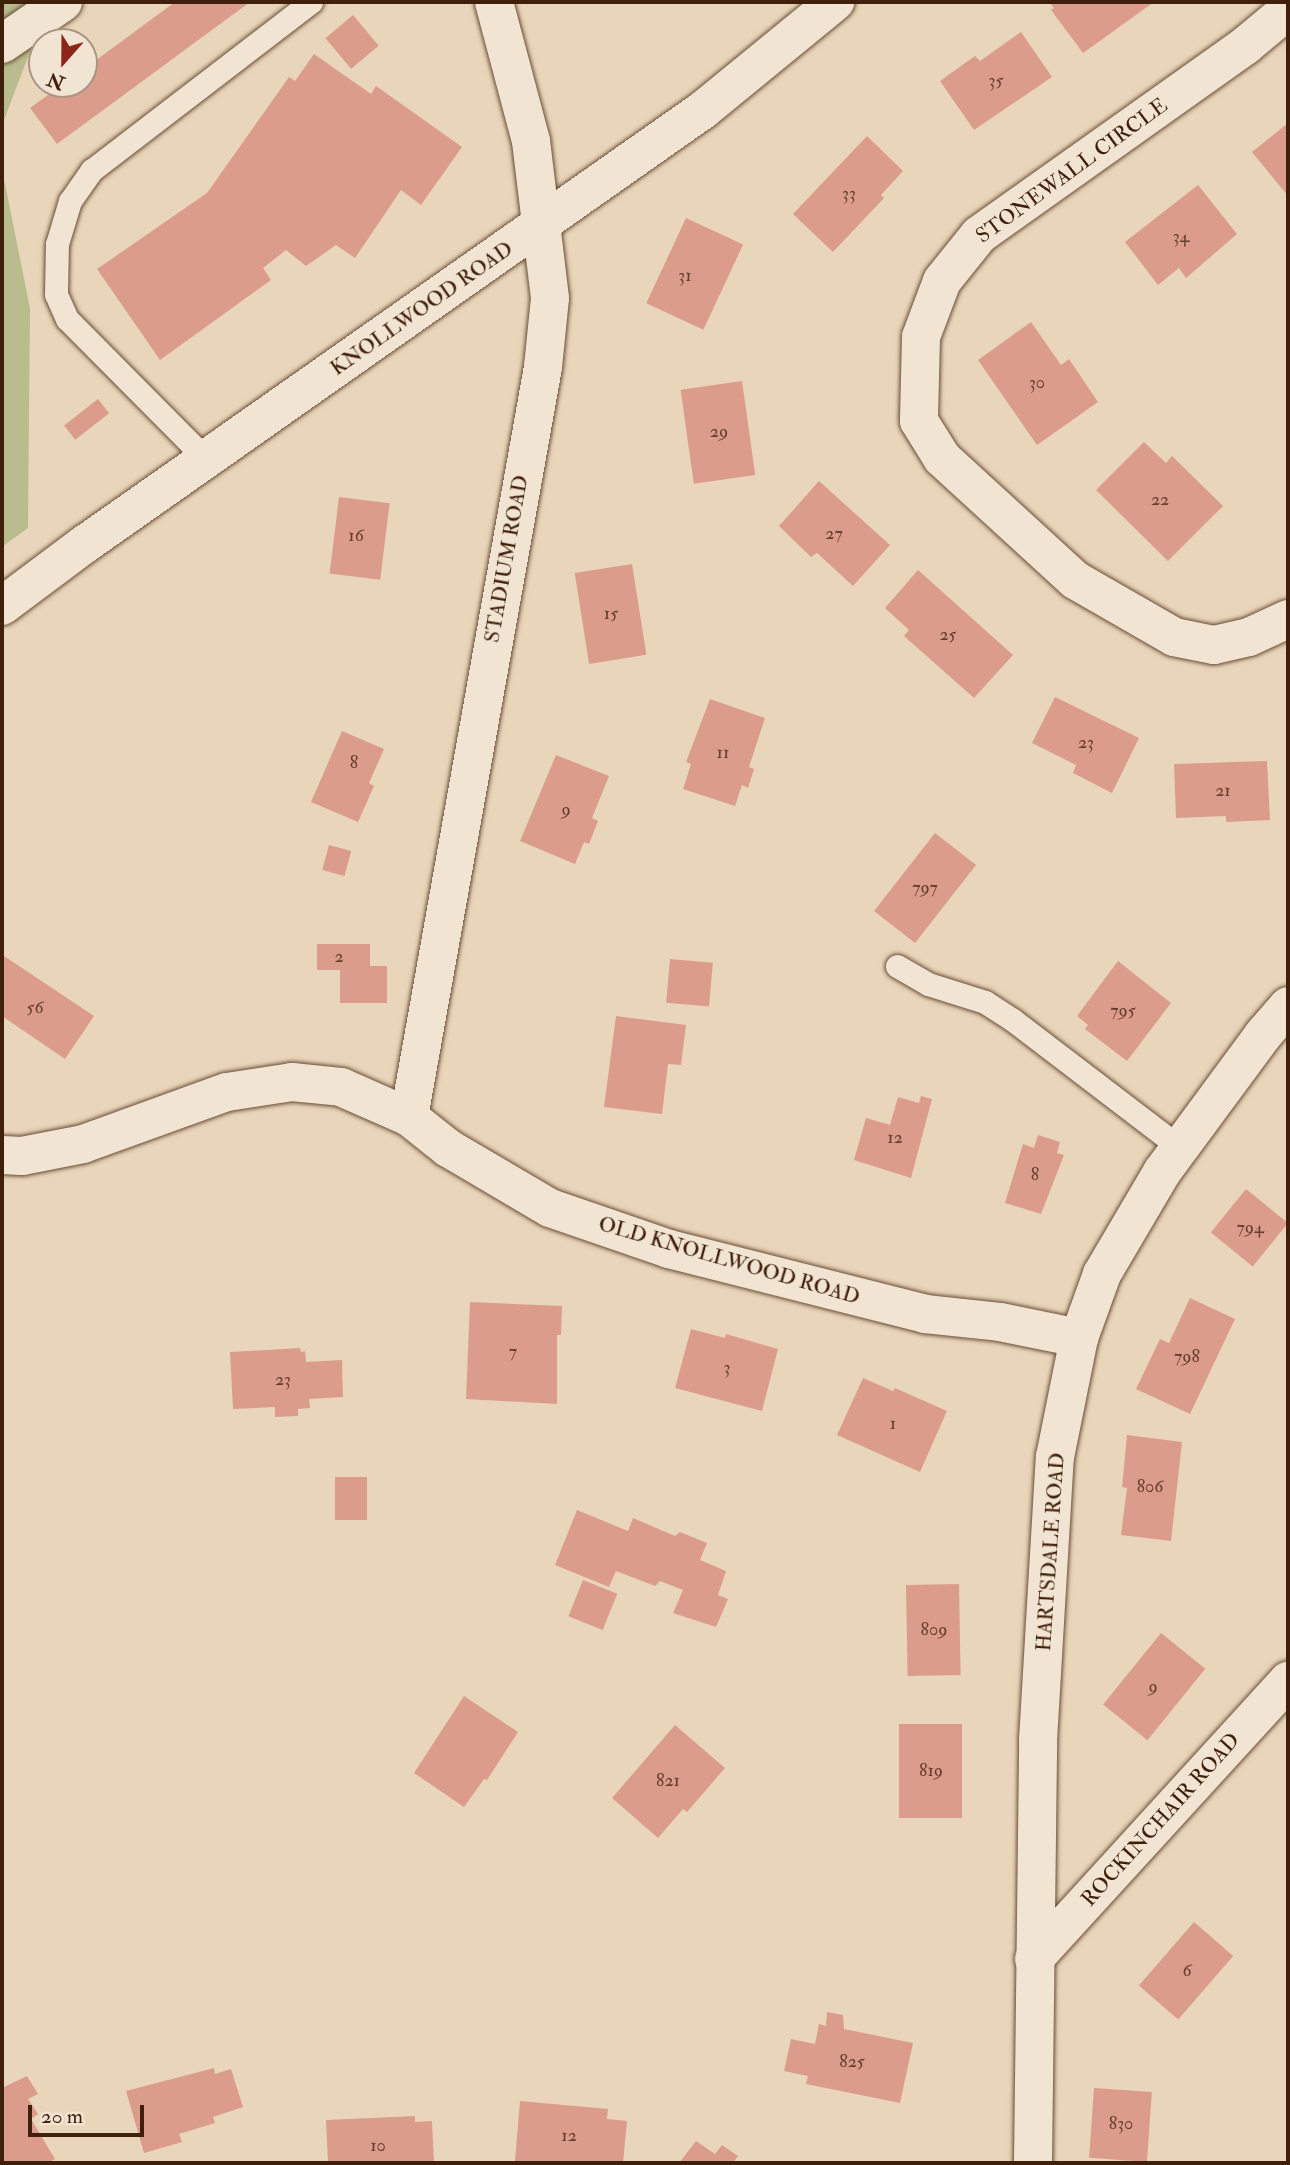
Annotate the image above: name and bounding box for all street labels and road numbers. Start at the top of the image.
street label: STONEWALL CIRCLE [971,93,1173,249]
street label: KNOLLWOOD ROAD [326,236,518,382]
street label: STADIUM ROAD [480,473,534,645]
street label: OLD KNOLLWOOD ROAD [595,1212,863,1310]
street label: HARTSDALE ROAD [1031,1452,1071,1652]
street label: ROCKINCHAIR ROAD [1077,1728,1245,1912]

